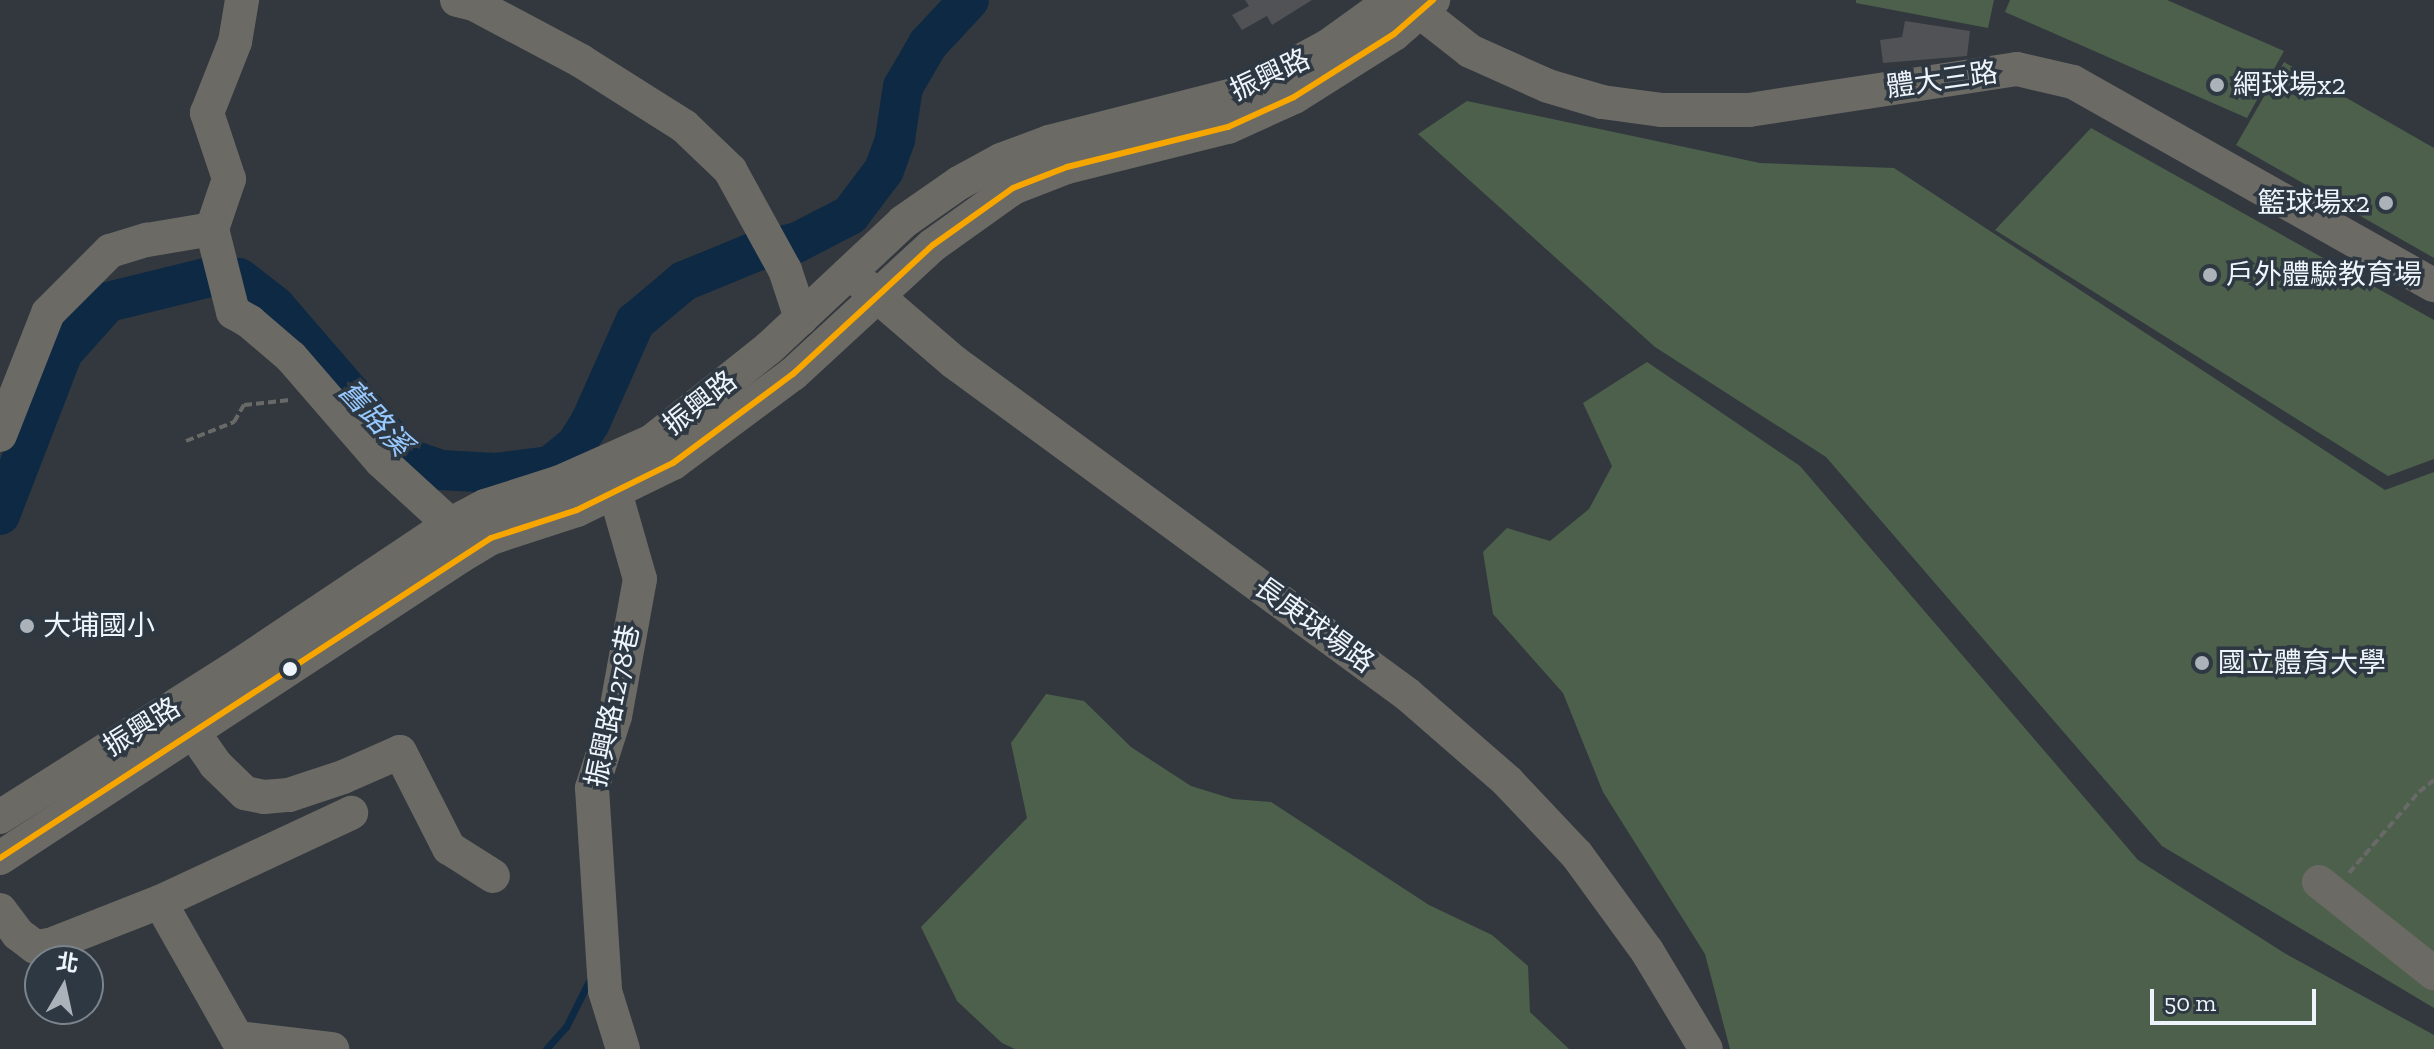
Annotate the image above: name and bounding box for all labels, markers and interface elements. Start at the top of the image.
street label: 振興路 [1225,42,1315,108]
street label: 體大三路 [1884,56,2000,104]
place label: 網球場x2 [2233,68,2346,102]
marker: 網球場x2 [2208,76,2226,94]
place label: 籃球場x2 [2257,186,2370,220]
marker: 籃球場x2 [2377,194,2395,212]
place label: 戶外體驗教育場 [2226,258,2422,292]
marker: 戶外體驗教育場 [2201,266,2219,284]
street label: 振興路 [657,364,743,442]
water label: 舊路溪 [331,373,419,463]
street label: 長庚球場路 [1247,570,1381,680]
place label: 大埔國小 [43,609,155,643]
marker: 大埔國小 [18,617,36,635]
street label: 振興路1278巷 [579,622,647,790]
place label: 國立體育大學 [2218,646,2386,680]
marker: 國立體育大學 [2193,654,2211,672]
unlabelled marker [282,661,298,677]
street label: 振興路 [97,690,187,764]
north arrow [24,945,104,1025]
text: 北 [55,948,80,978]
scale bar [2154,973,2320,1023]
text: 50 m [2164,988,2216,1017]

